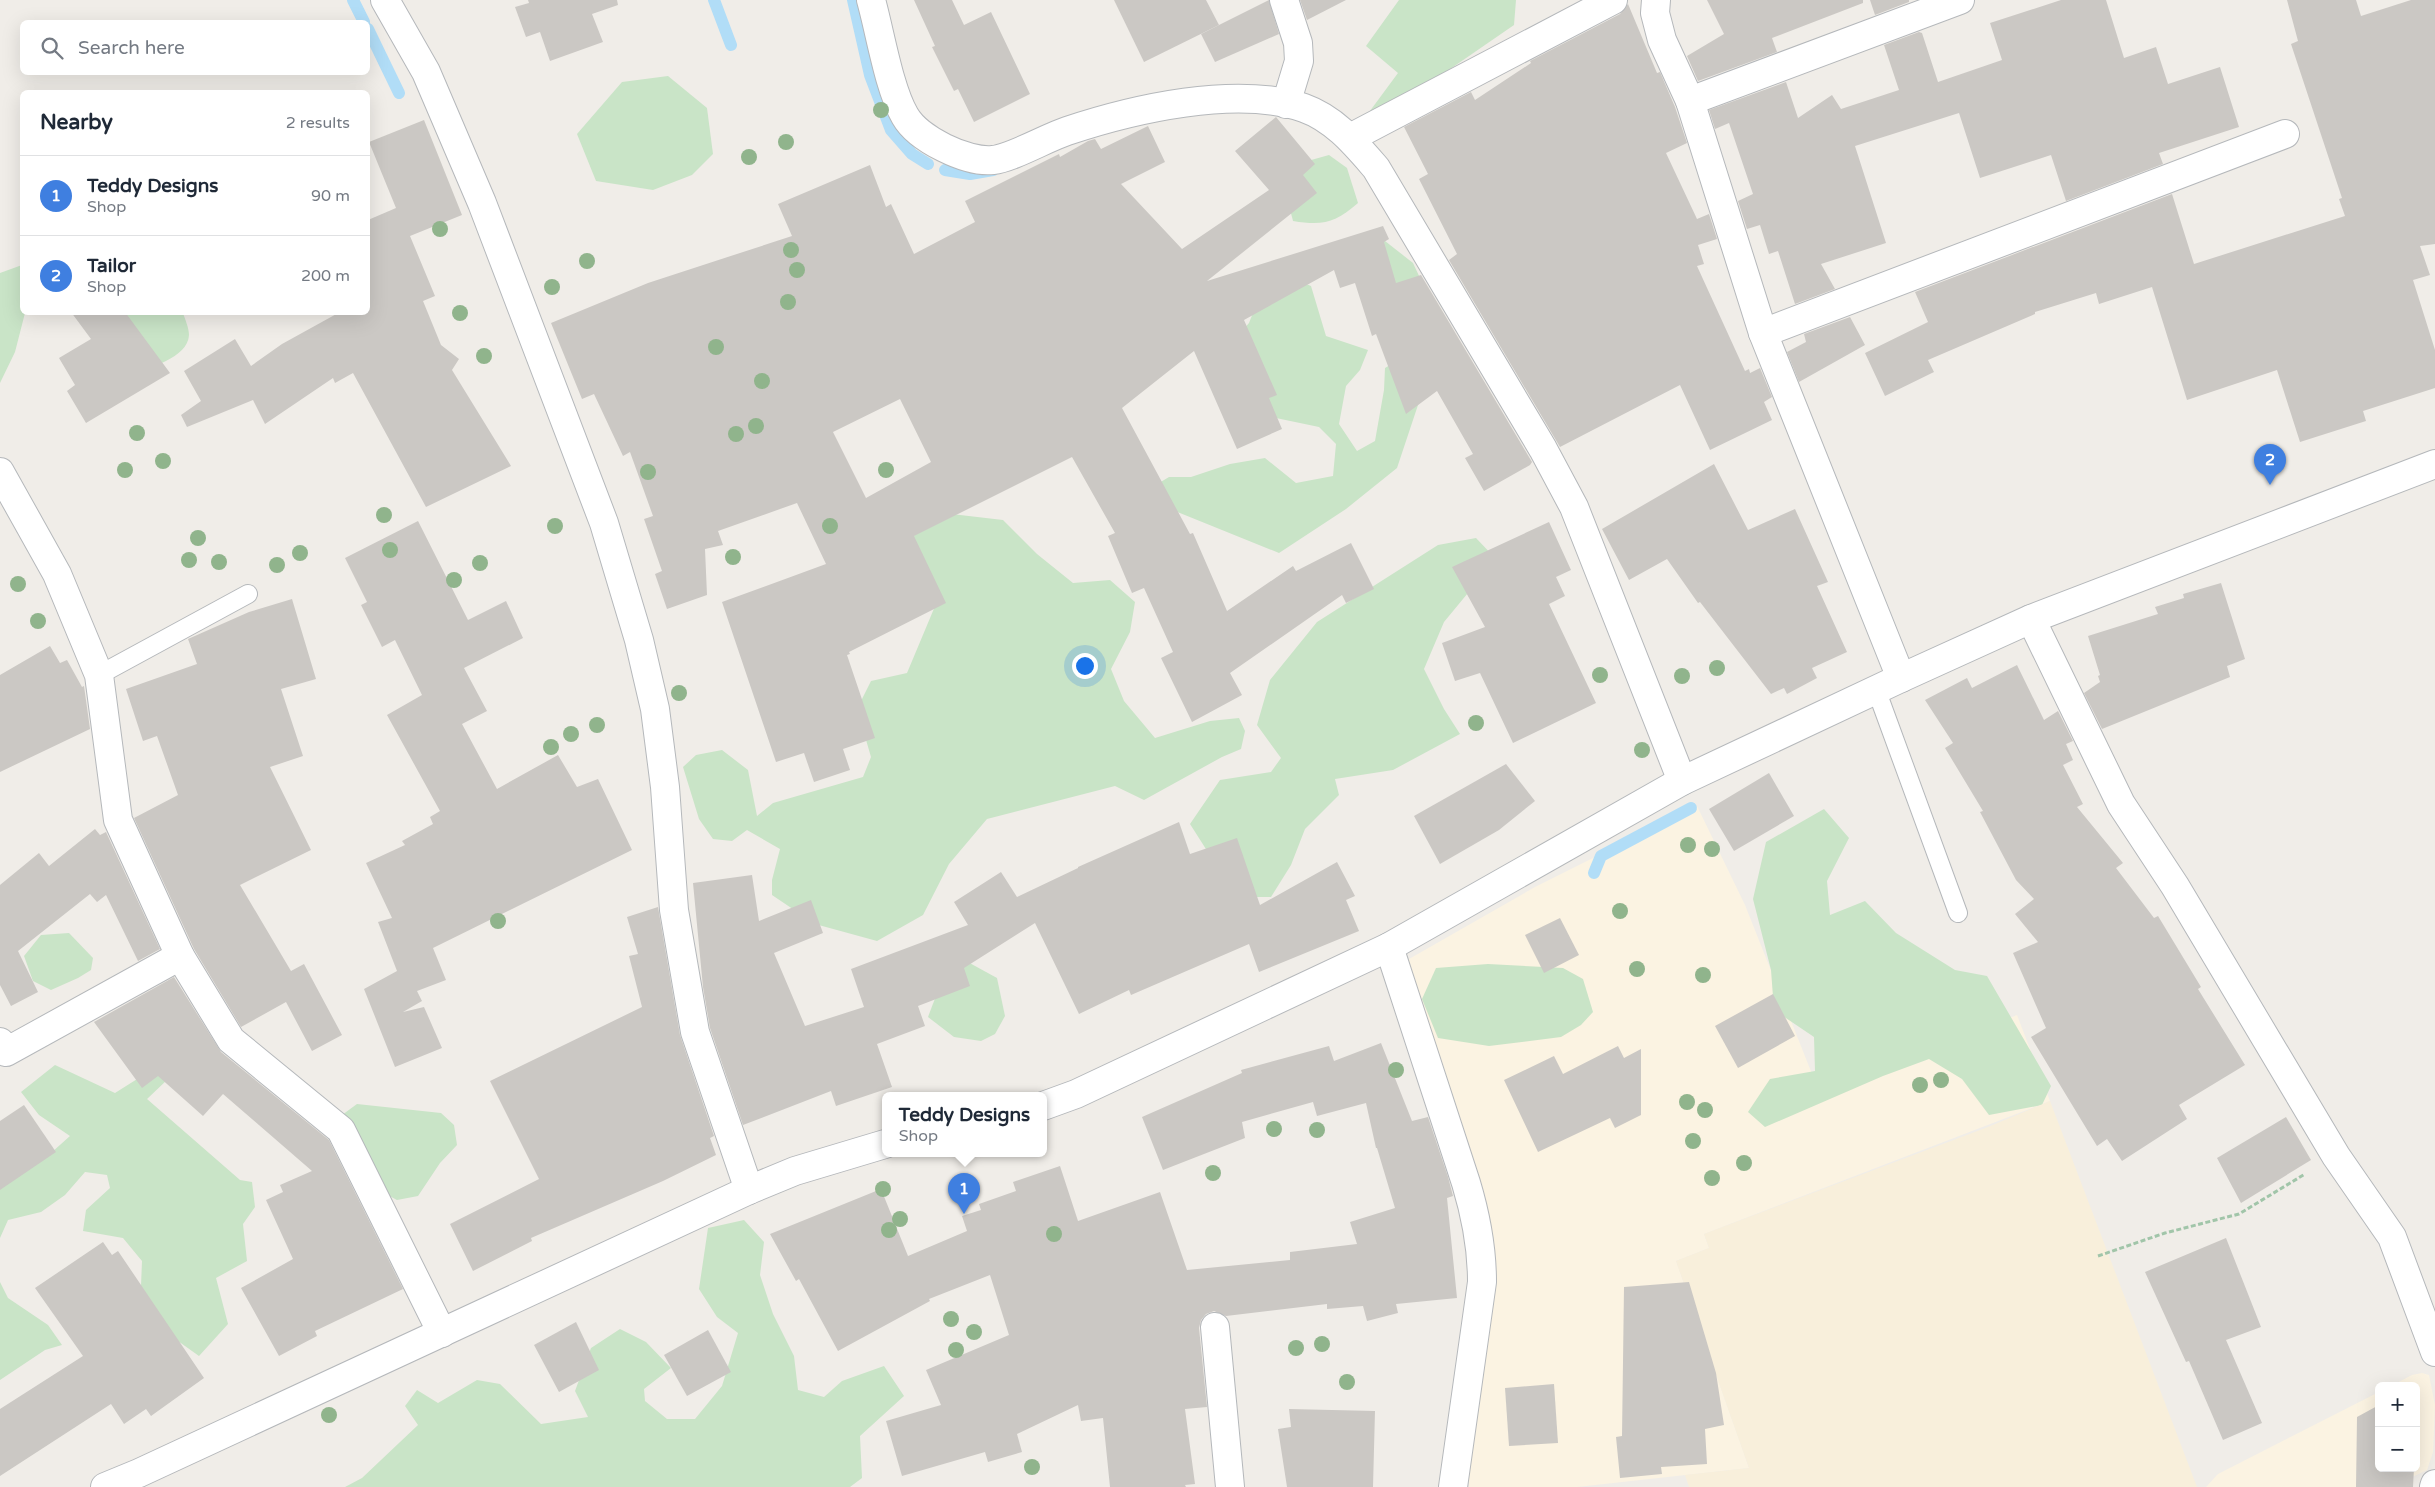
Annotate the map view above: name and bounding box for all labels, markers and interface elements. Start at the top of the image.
search box [20,20,370,75]
icon: search [38,34,66,62]
text: Search here [78,37,185,59]
text: Nearby [40,110,113,135]
text: 2 results [286,113,350,133]
text: Teddy Designs [87,175,218,197]
text: 1 [51,186,61,206]
text: 90 m [311,186,350,206]
text: Shop [87,197,126,217]
text: Tailor [87,255,136,277]
text: 2 [51,266,61,286]
text: 200 m [301,266,350,286]
text: Shop [87,277,126,297]
pin: 2 [2254,444,2286,485]
your location [1072,653,1098,679]
popup [882,1092,1047,1157]
text: Teddy Designs [899,1104,1030,1126]
text: Shop [899,1126,938,1146]
pin: 1 [948,1173,980,1214]
map controls [2375,1382,2420,1472]
button: + [2375,1382,2420,1427]
button: − [2375,1427,2420,1472]

